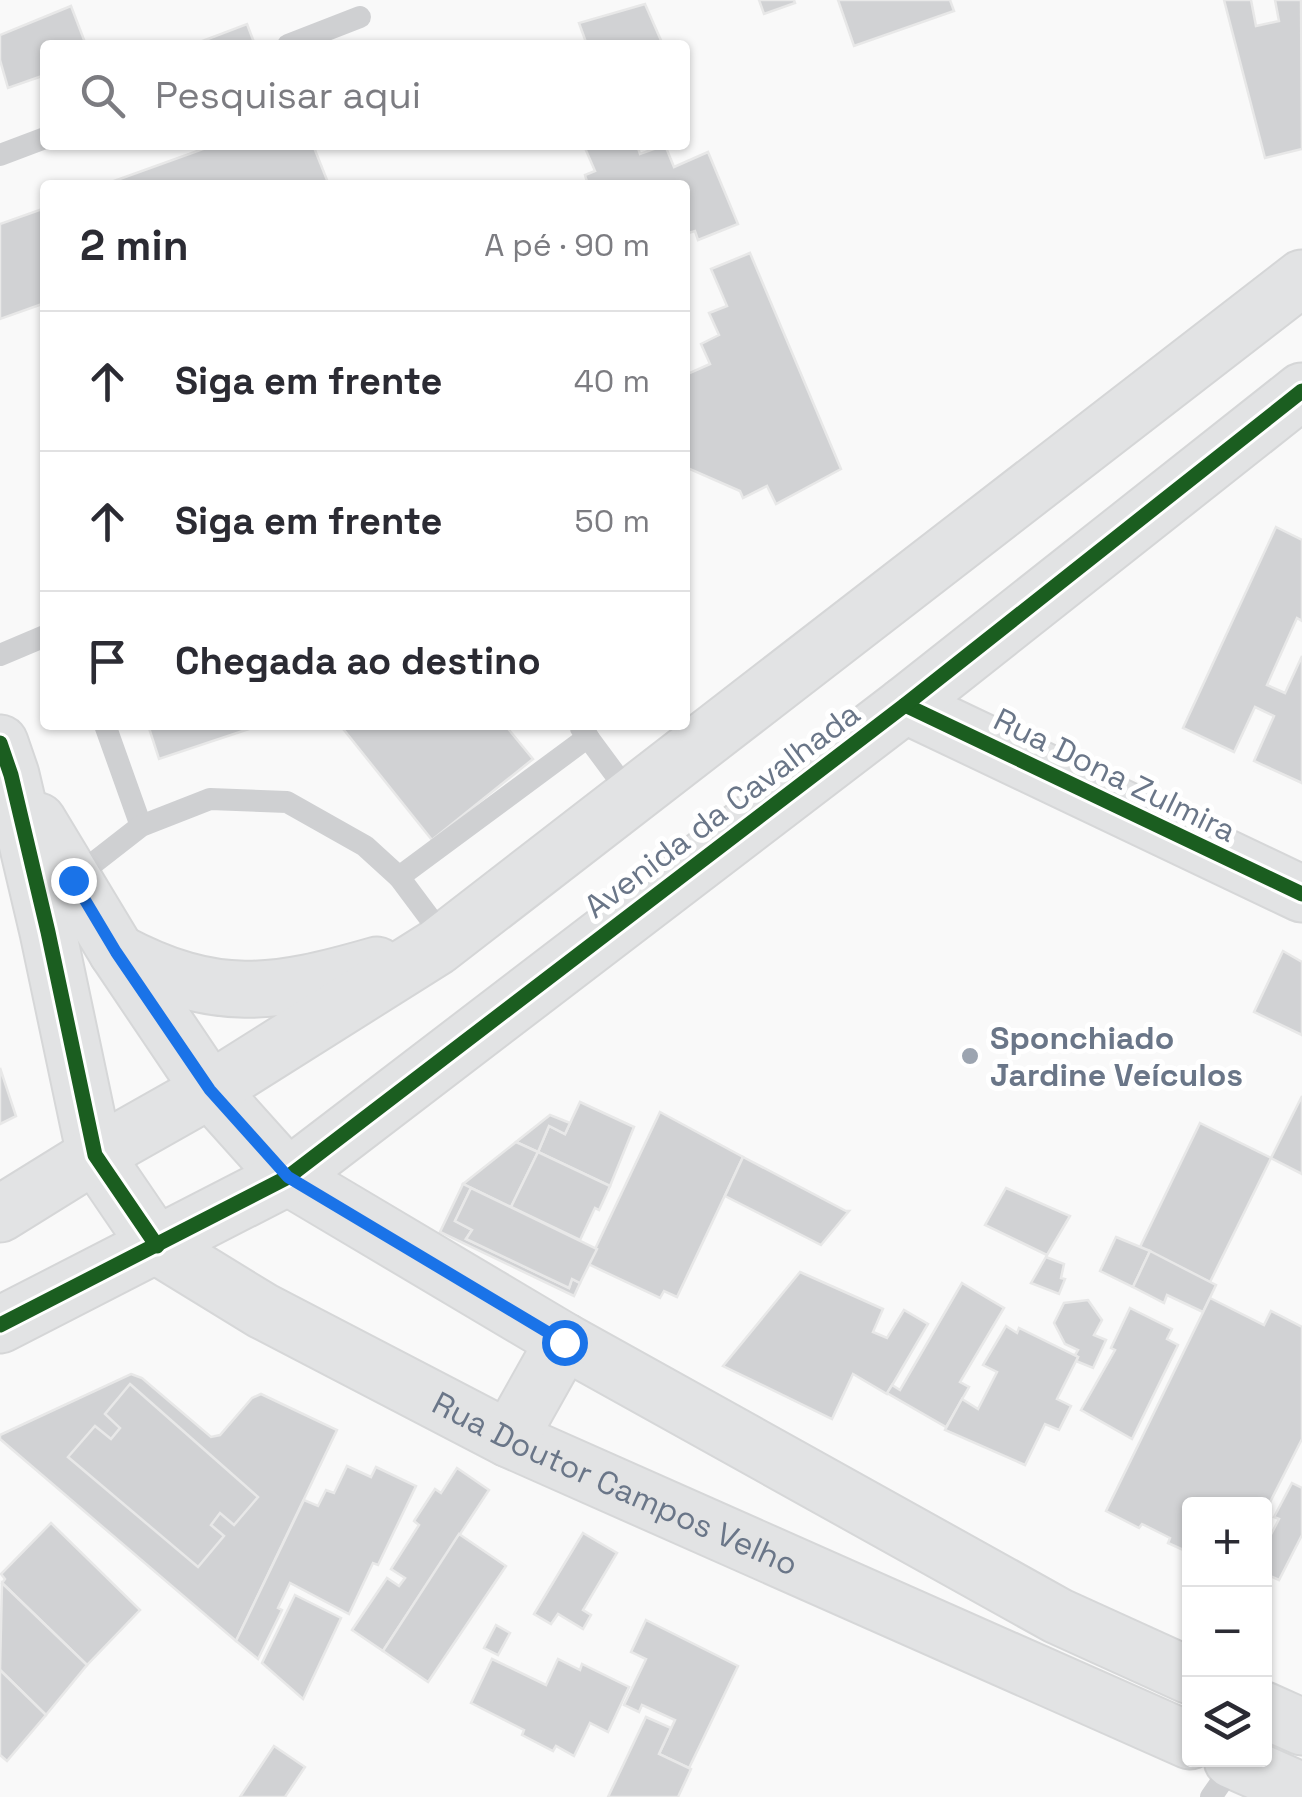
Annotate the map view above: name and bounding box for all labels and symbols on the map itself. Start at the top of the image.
street label: Avenida da Cavalhada [576,693,868,927]
street label: Rua Dona Zulmira [987,699,1243,851]
route end [51,858,97,904]
place label: Sponchiado Jardine Veículos [990,1018,1243,1095]
marker: Sponchiado Jardine Veículos [959,1045,981,1067]
route start [542,1320,588,1366]
street label: Rua Doutor Campos Velho [426,1383,804,1585]

